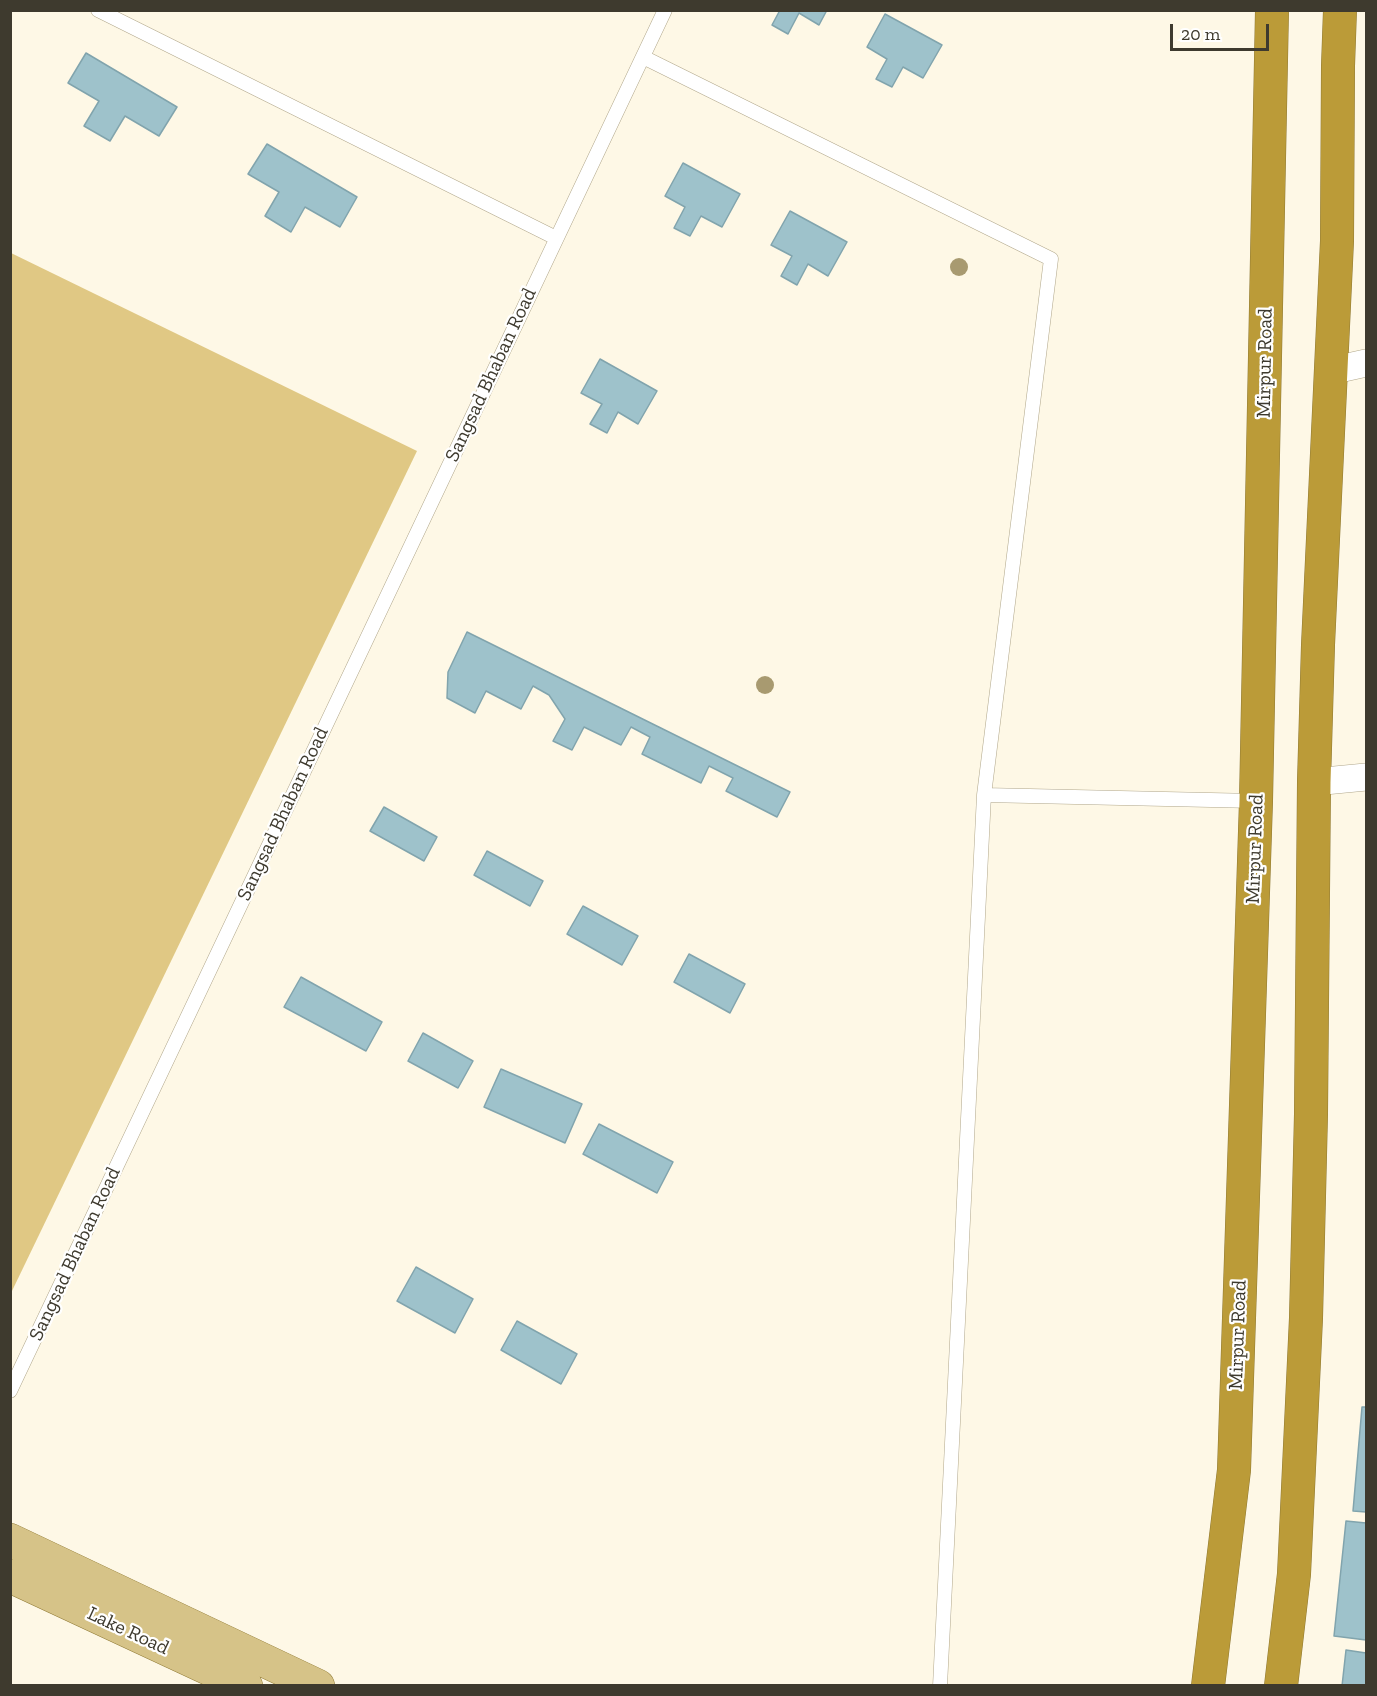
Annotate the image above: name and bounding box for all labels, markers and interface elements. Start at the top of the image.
scale bar [1173,12,1272,50]
text: 20 m [1181,23,1220,45]
street label: Sangsad Bhaban Road [440,284,542,466]
street label: Mirpur Road [1252,308,1278,418]
street label: Sangsad Bhaban Road [232,723,334,905]
street label: Mirpur Road [1241,794,1269,904]
street label: Sangsad Bhaban Road [24,1163,126,1345]
street label: Mirpur Road [1224,1280,1252,1390]
street label: Lake Road [83,1602,173,1660]

